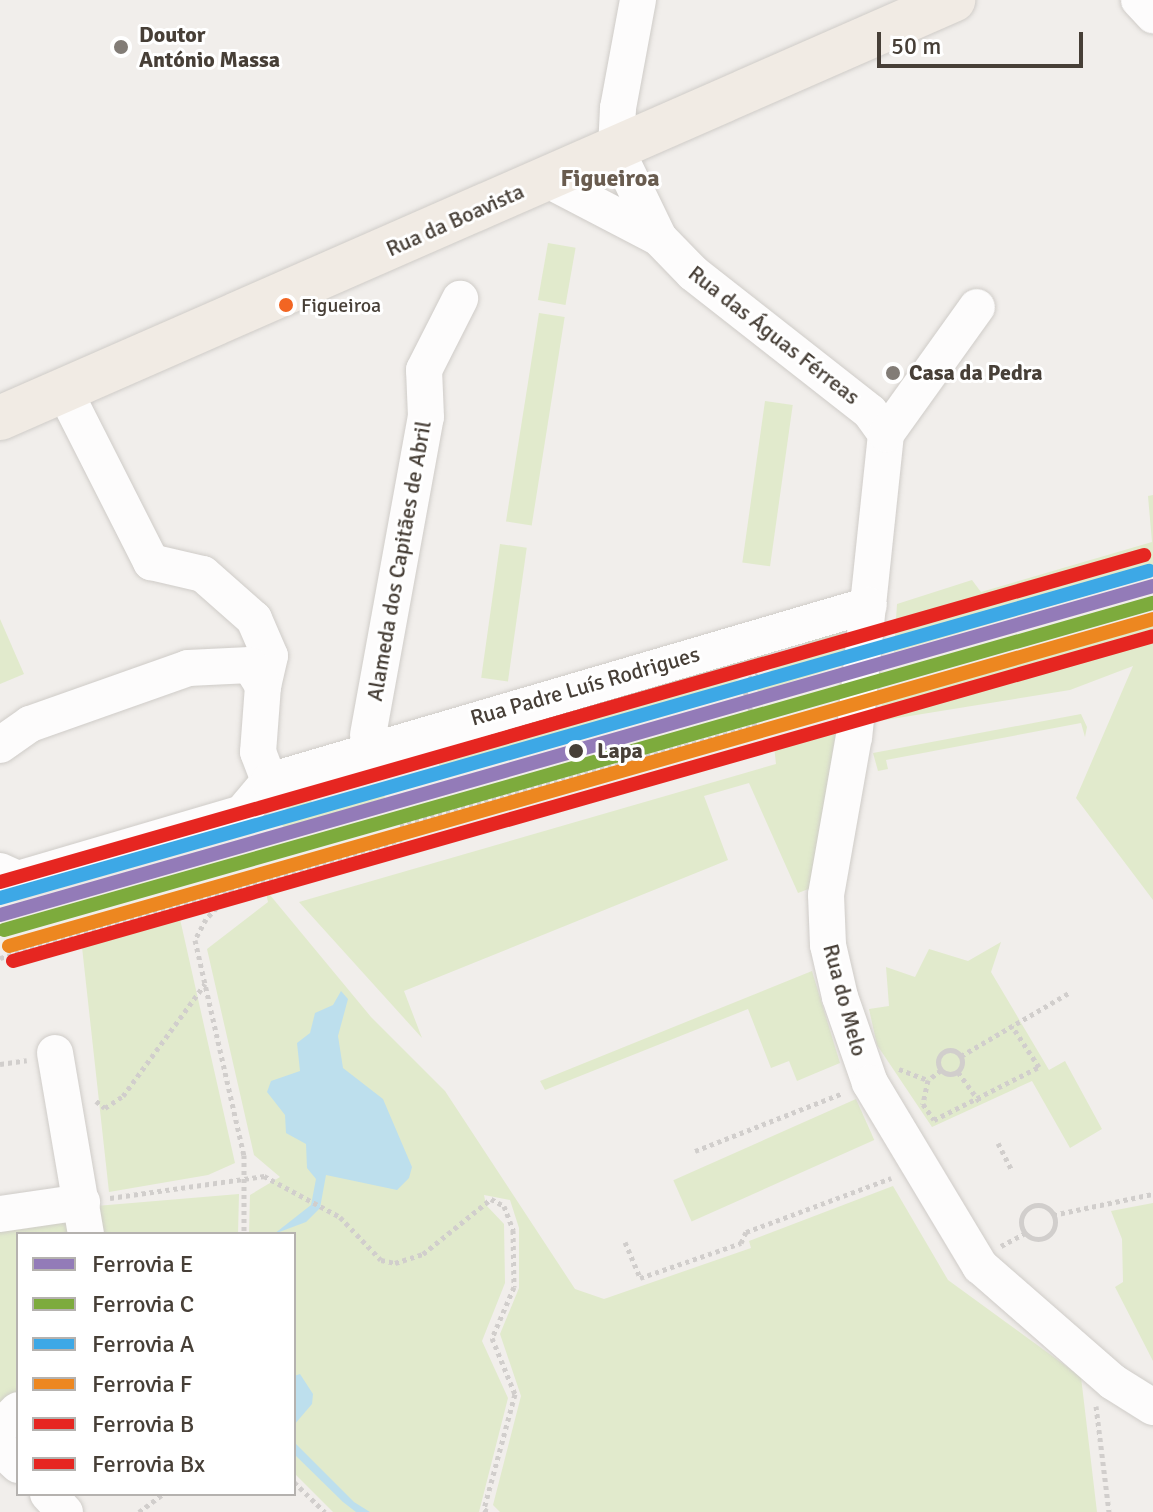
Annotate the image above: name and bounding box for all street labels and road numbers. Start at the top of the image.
street label: Rua da Boavista [382,178,528,262]
street label: Rua das Águas Férreas [683,260,865,410]
street label: Alameda dos Capitães de Abril [361,419,437,703]
street label: Rua Padre Luís Rodrigues [467,641,703,731]
street label: Rua do Melo [817,941,873,1059]

